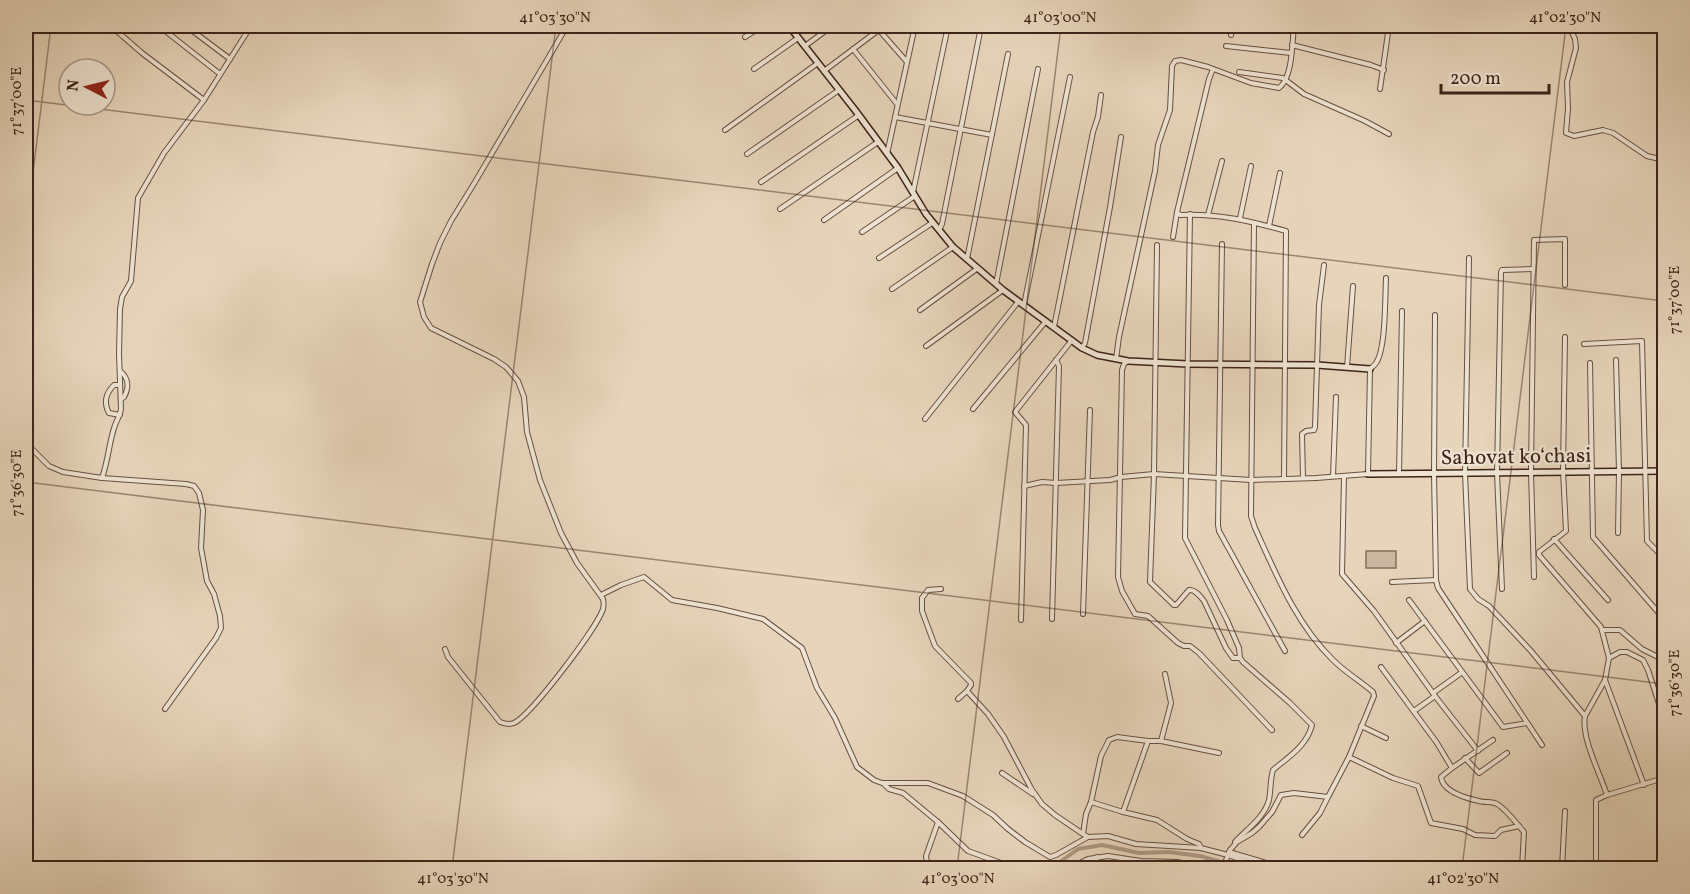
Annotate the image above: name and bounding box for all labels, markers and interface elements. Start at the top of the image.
text: 41°03'30"N [519,8,591,29]
text: 41°03'00"N [1023,8,1097,29]
text: 41°02'30"N [1529,8,1601,29]
north arrow [57,57,117,117]
scale bar [1441,57,1549,95]
text: 71°37'00"E [7,67,28,135]
text: 200 m [1450,67,1501,92]
text: N [62,78,86,93]
text: 71°37'00"E [1665,266,1686,334]
street label: Sahovat koʻchasi [1440,442,1592,473]
text: 71°36'30"E [7,449,28,517]
text: 71°36'30"E [1665,649,1686,717]
text: 41°03'30"N [417,869,489,890]
text: 41°03'00"N [921,869,995,890]
text: 41°02'30"N [1427,869,1499,890]

